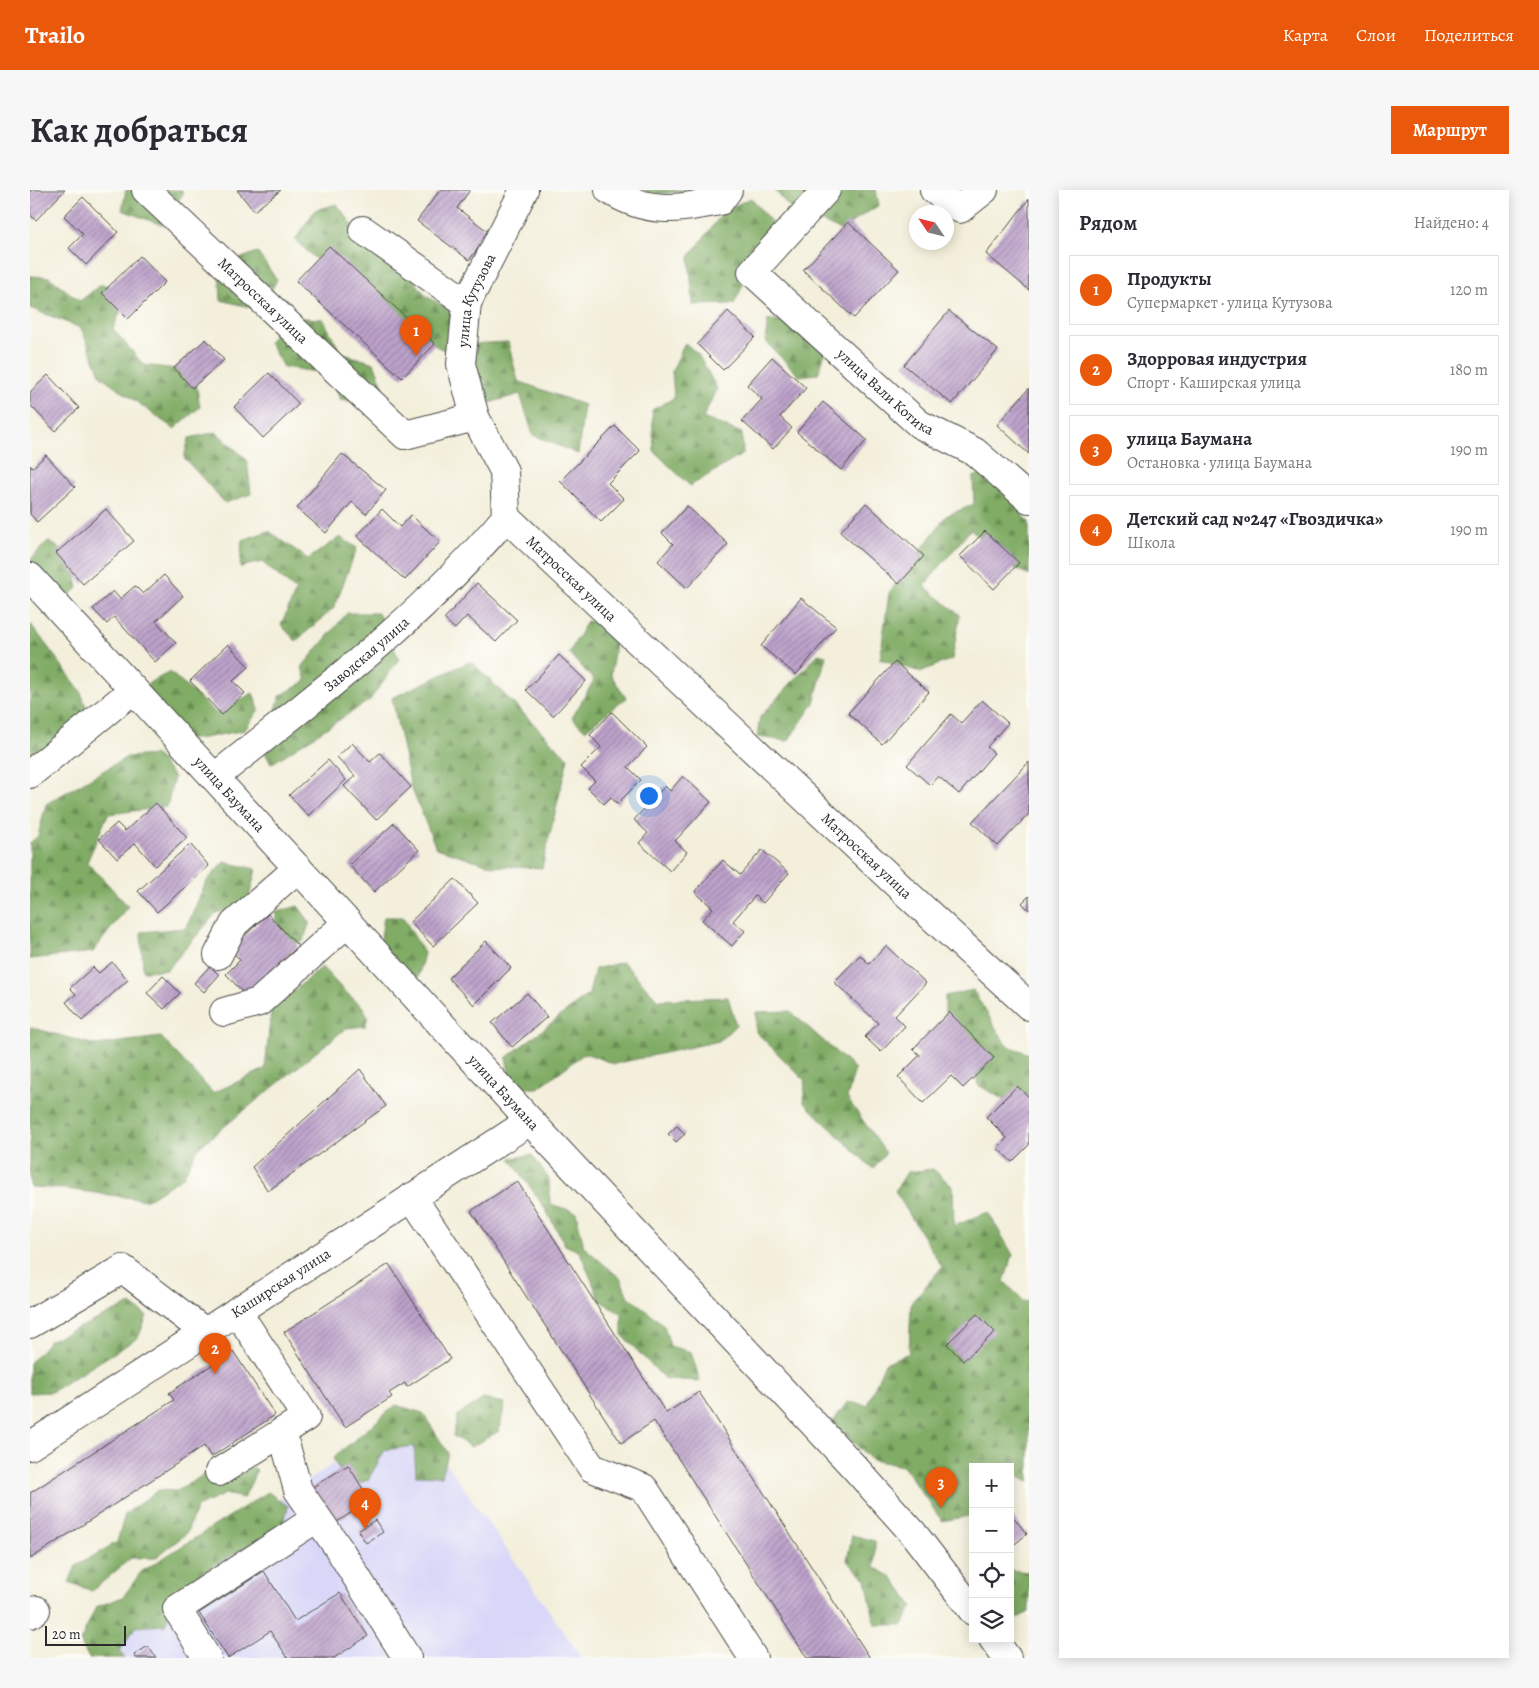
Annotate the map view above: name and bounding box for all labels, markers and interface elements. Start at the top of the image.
text: Trailo [25,19,85,51]
text: Карта [1283,23,1328,47]
text: Слои [1356,23,1396,47]
text: Поделиться [1424,23,1514,47]
text: Как добраться [30,106,248,154]
button: Маршрут [1391,106,1509,154]
north arrow [909,205,954,250]
text: Рядом [1079,209,1137,237]
text: Найдено: 4 [1414,212,1489,234]
street label: улица Кутузова [453,250,500,349]
street label: Матросская улица [213,253,313,348]
text: Продукты [1127,266,1212,292]
text: 1 [1093,279,1099,301]
text: 120 m [1450,279,1488,301]
text: Супермаркет · улица Кутузова [1127,292,1333,314]
pin: 1 [400,315,432,356]
street label: улица Вали Котика [832,343,937,440]
text: Здорровая индустрия [1127,346,1307,372]
text: 2 [1092,359,1100,381]
text: 180 m [1450,359,1488,381]
text: Спорт · Каширская улица [1127,372,1301,394]
text: улица Баумана [1127,426,1252,452]
text: 3 [1093,439,1099,461]
text: 190 m [1450,439,1488,461]
text: Остановка · улица Баумана [1127,452,1312,474]
text: Детский сад №247 «Гвоздичка» [1127,506,1383,532]
text: 4 [1092,519,1100,541]
text: 190 m [1450,519,1488,541]
street label: Матросская улица [522,531,621,626]
text: Школа [1127,532,1175,554]
street label: Заводская улица [320,612,414,696]
street label: улица Баумана [189,751,270,836]
your location [636,783,662,809]
street label: Матросская улица [817,808,916,903]
street label: улица Баумана [463,1049,544,1135]
street label: Каширская улица [227,1243,334,1323]
pin: 2 [199,1333,231,1374]
map controls [969,1463,1014,1643]
button: + [969,1463,1014,1508]
pin: 3 [925,1467,957,1508]
pin: 4 [349,1488,381,1529]
button: − [969,1508,1014,1553]
button: locate [969,1553,1014,1598]
button: layers [969,1598,1014,1643]
scale bar [45,1623,126,1646]
text: 20 m [52,1625,81,1644]

